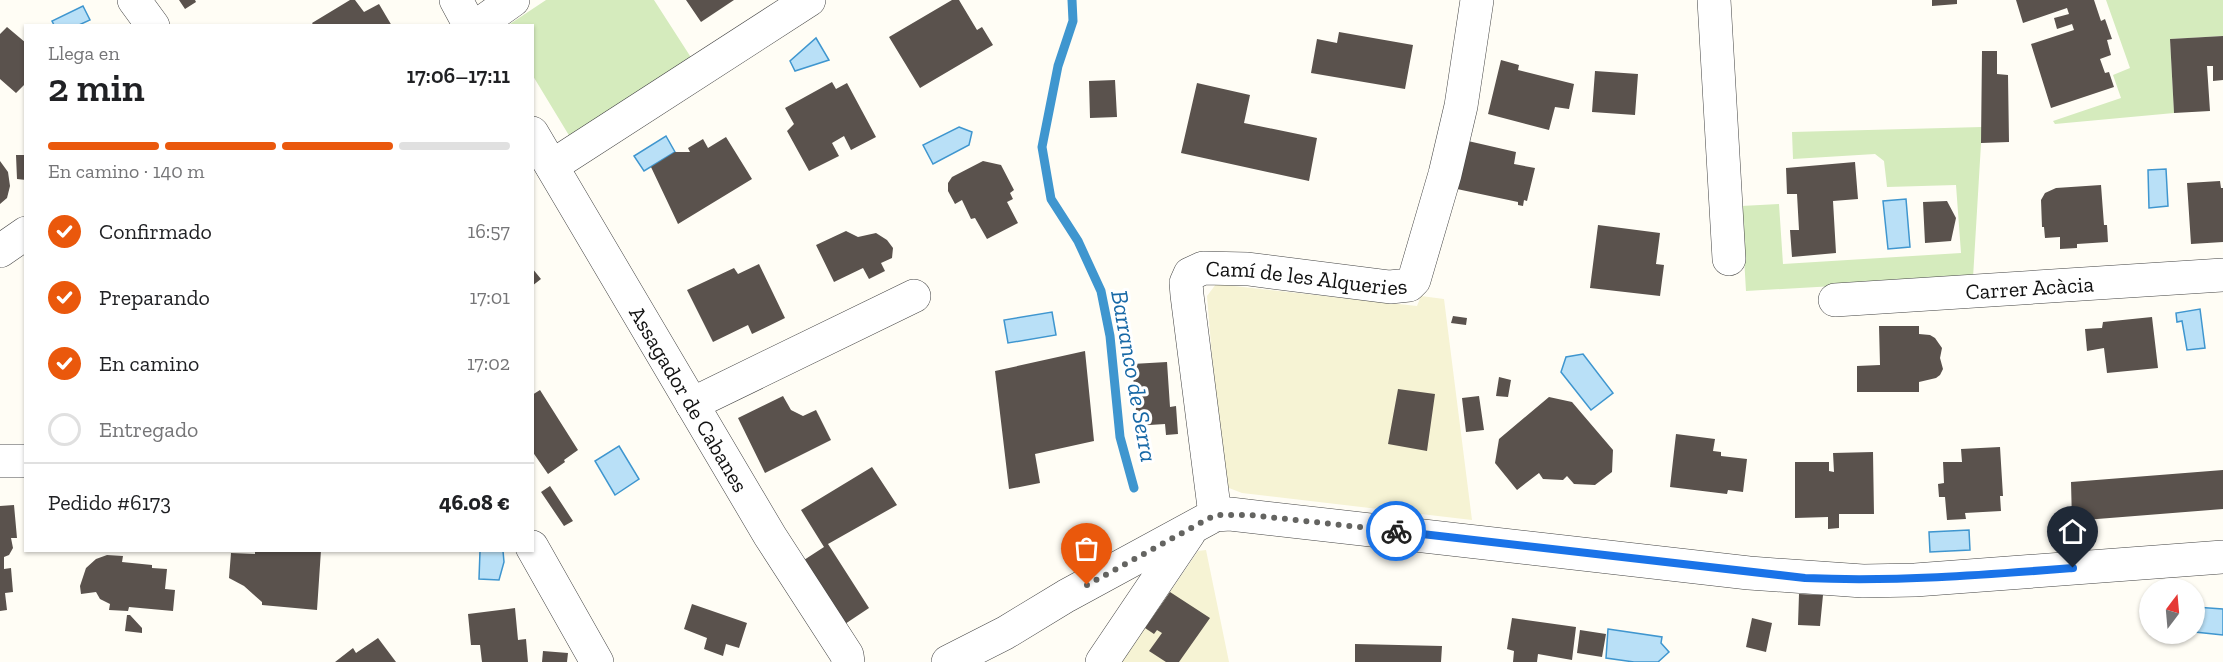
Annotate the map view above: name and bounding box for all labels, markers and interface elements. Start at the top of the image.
text: Llega en [48,41,120,65]
text: 17:06–17:11 [407,62,510,89]
text: 2 min [48,64,145,111]
text: En camino · 140 m [48,159,205,183]
icon: check [48,215,81,248]
text: Confirmado [99,218,212,245]
text: 16:57 [468,219,510,243]
street label: Camí de les Alqueries [1205,255,1409,301]
street label: Carrer Acàcia [1965,270,2095,306]
icon: check [48,281,81,314]
text: Preparando [99,284,210,311]
text: 17:01 [470,285,510,309]
water label: Barranco de Serra [1105,288,1164,464]
street label: Assagador de Cabanes [623,301,754,497]
icon: check [48,347,81,380]
text: En camino [99,350,199,377]
text: 17:02 [467,351,510,375]
text: Entregado [99,416,198,443]
text: Pedido #6173 [48,489,171,516]
text: 46.08 € [439,489,510,516]
courier [1366,501,1426,561]
pin [2047,506,2098,568]
icon: bike [1380,515,1413,548]
icon: home [2056,515,2089,548]
pin [1061,523,1112,585]
icon: bag [1070,532,1103,565]
north arrow [2139,578,2205,644]
map controls [2139,578,2205,644]

